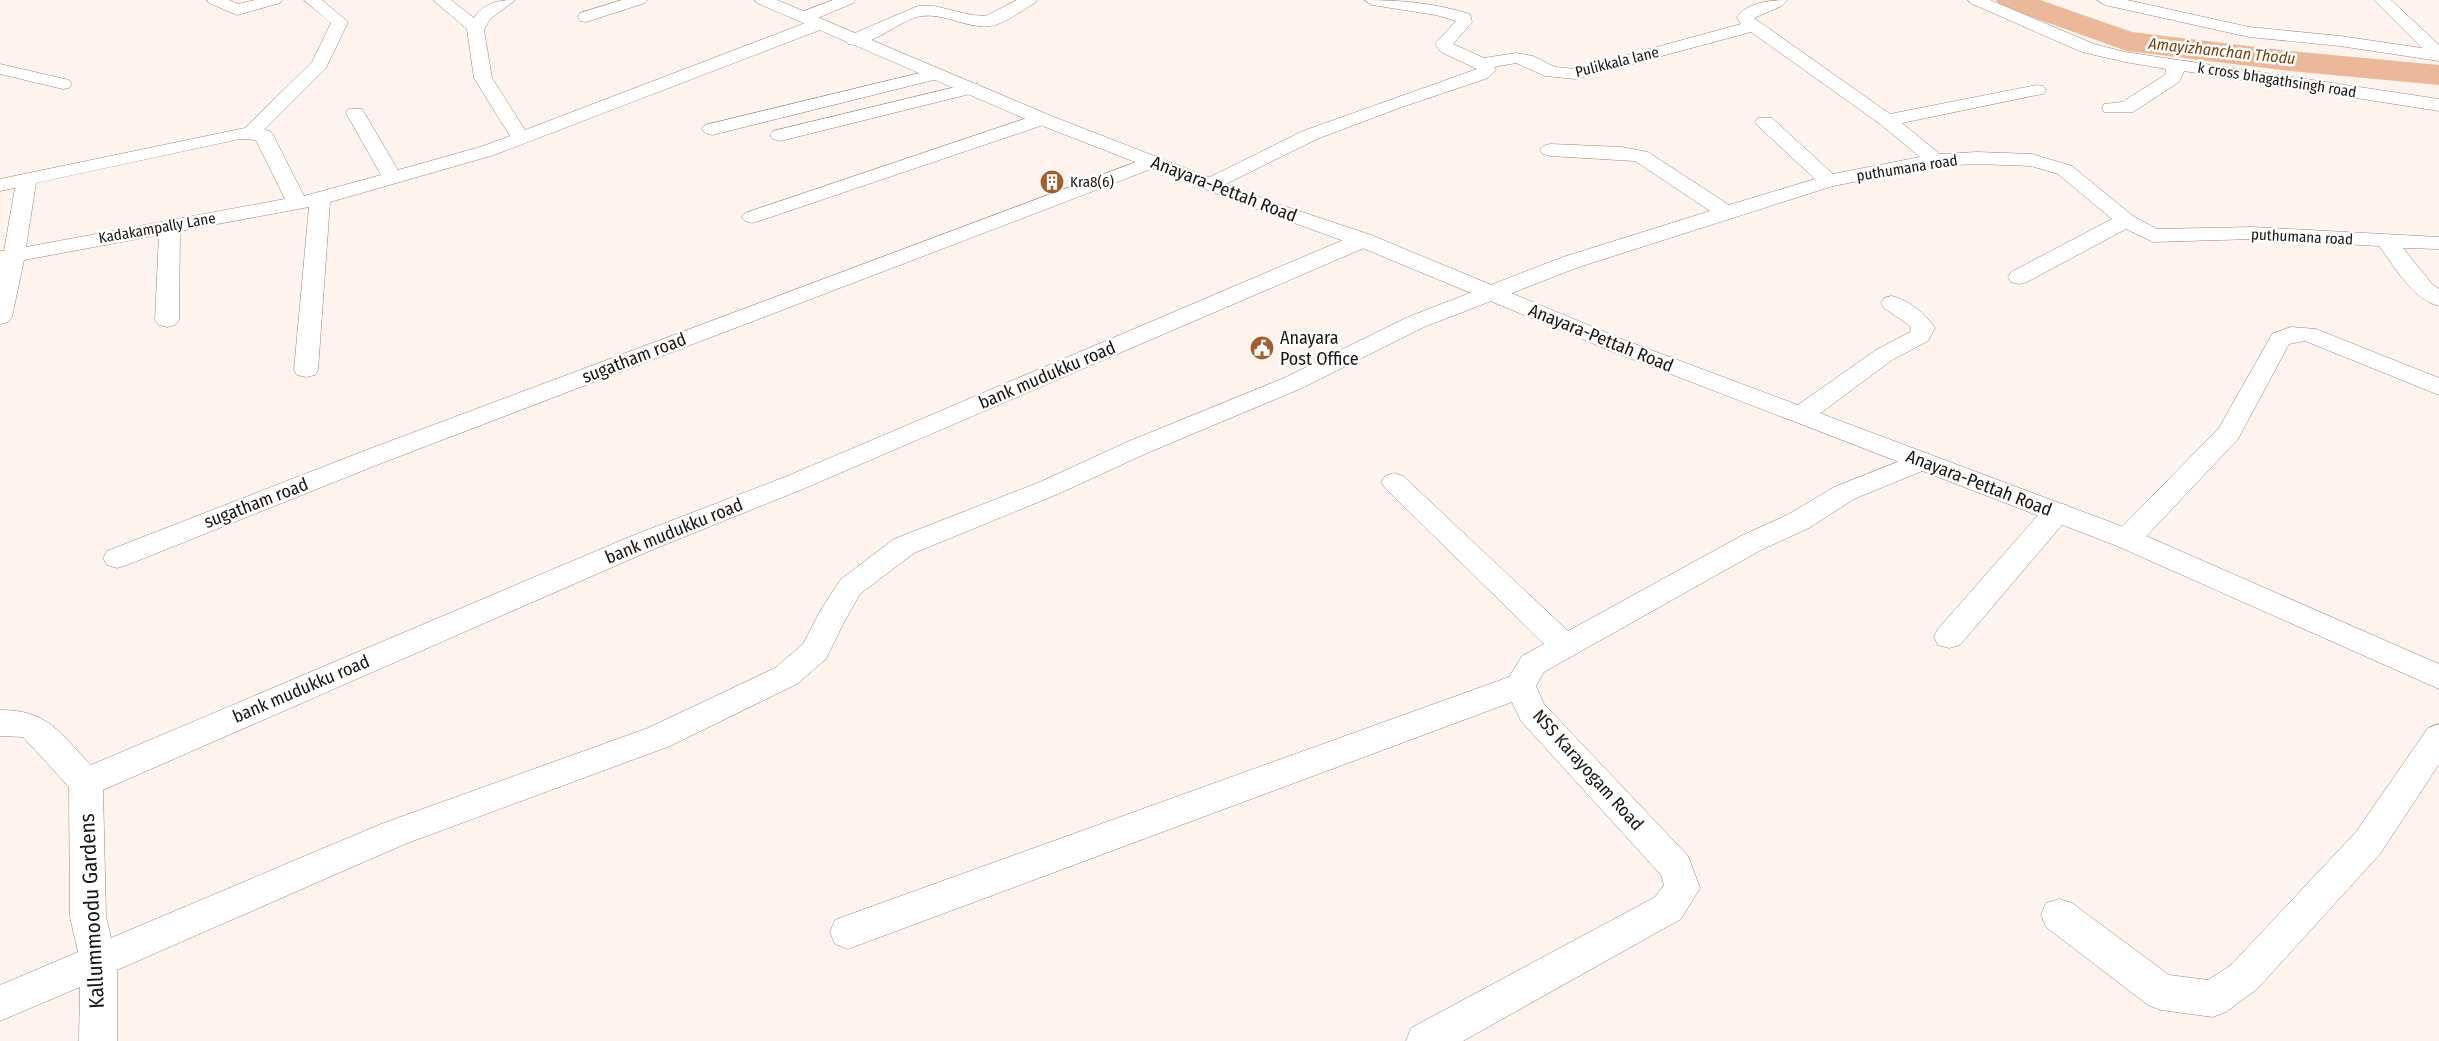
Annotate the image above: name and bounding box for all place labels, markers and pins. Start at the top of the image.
building icon: Kra8(6) [1039,169,1065,195]
place label: Kra8(6) [1070,173,1114,191]
place label: Anayara Post Office [1280,327,1359,370]
public building icon: Anayara Post Office [1249,335,1275,361]

